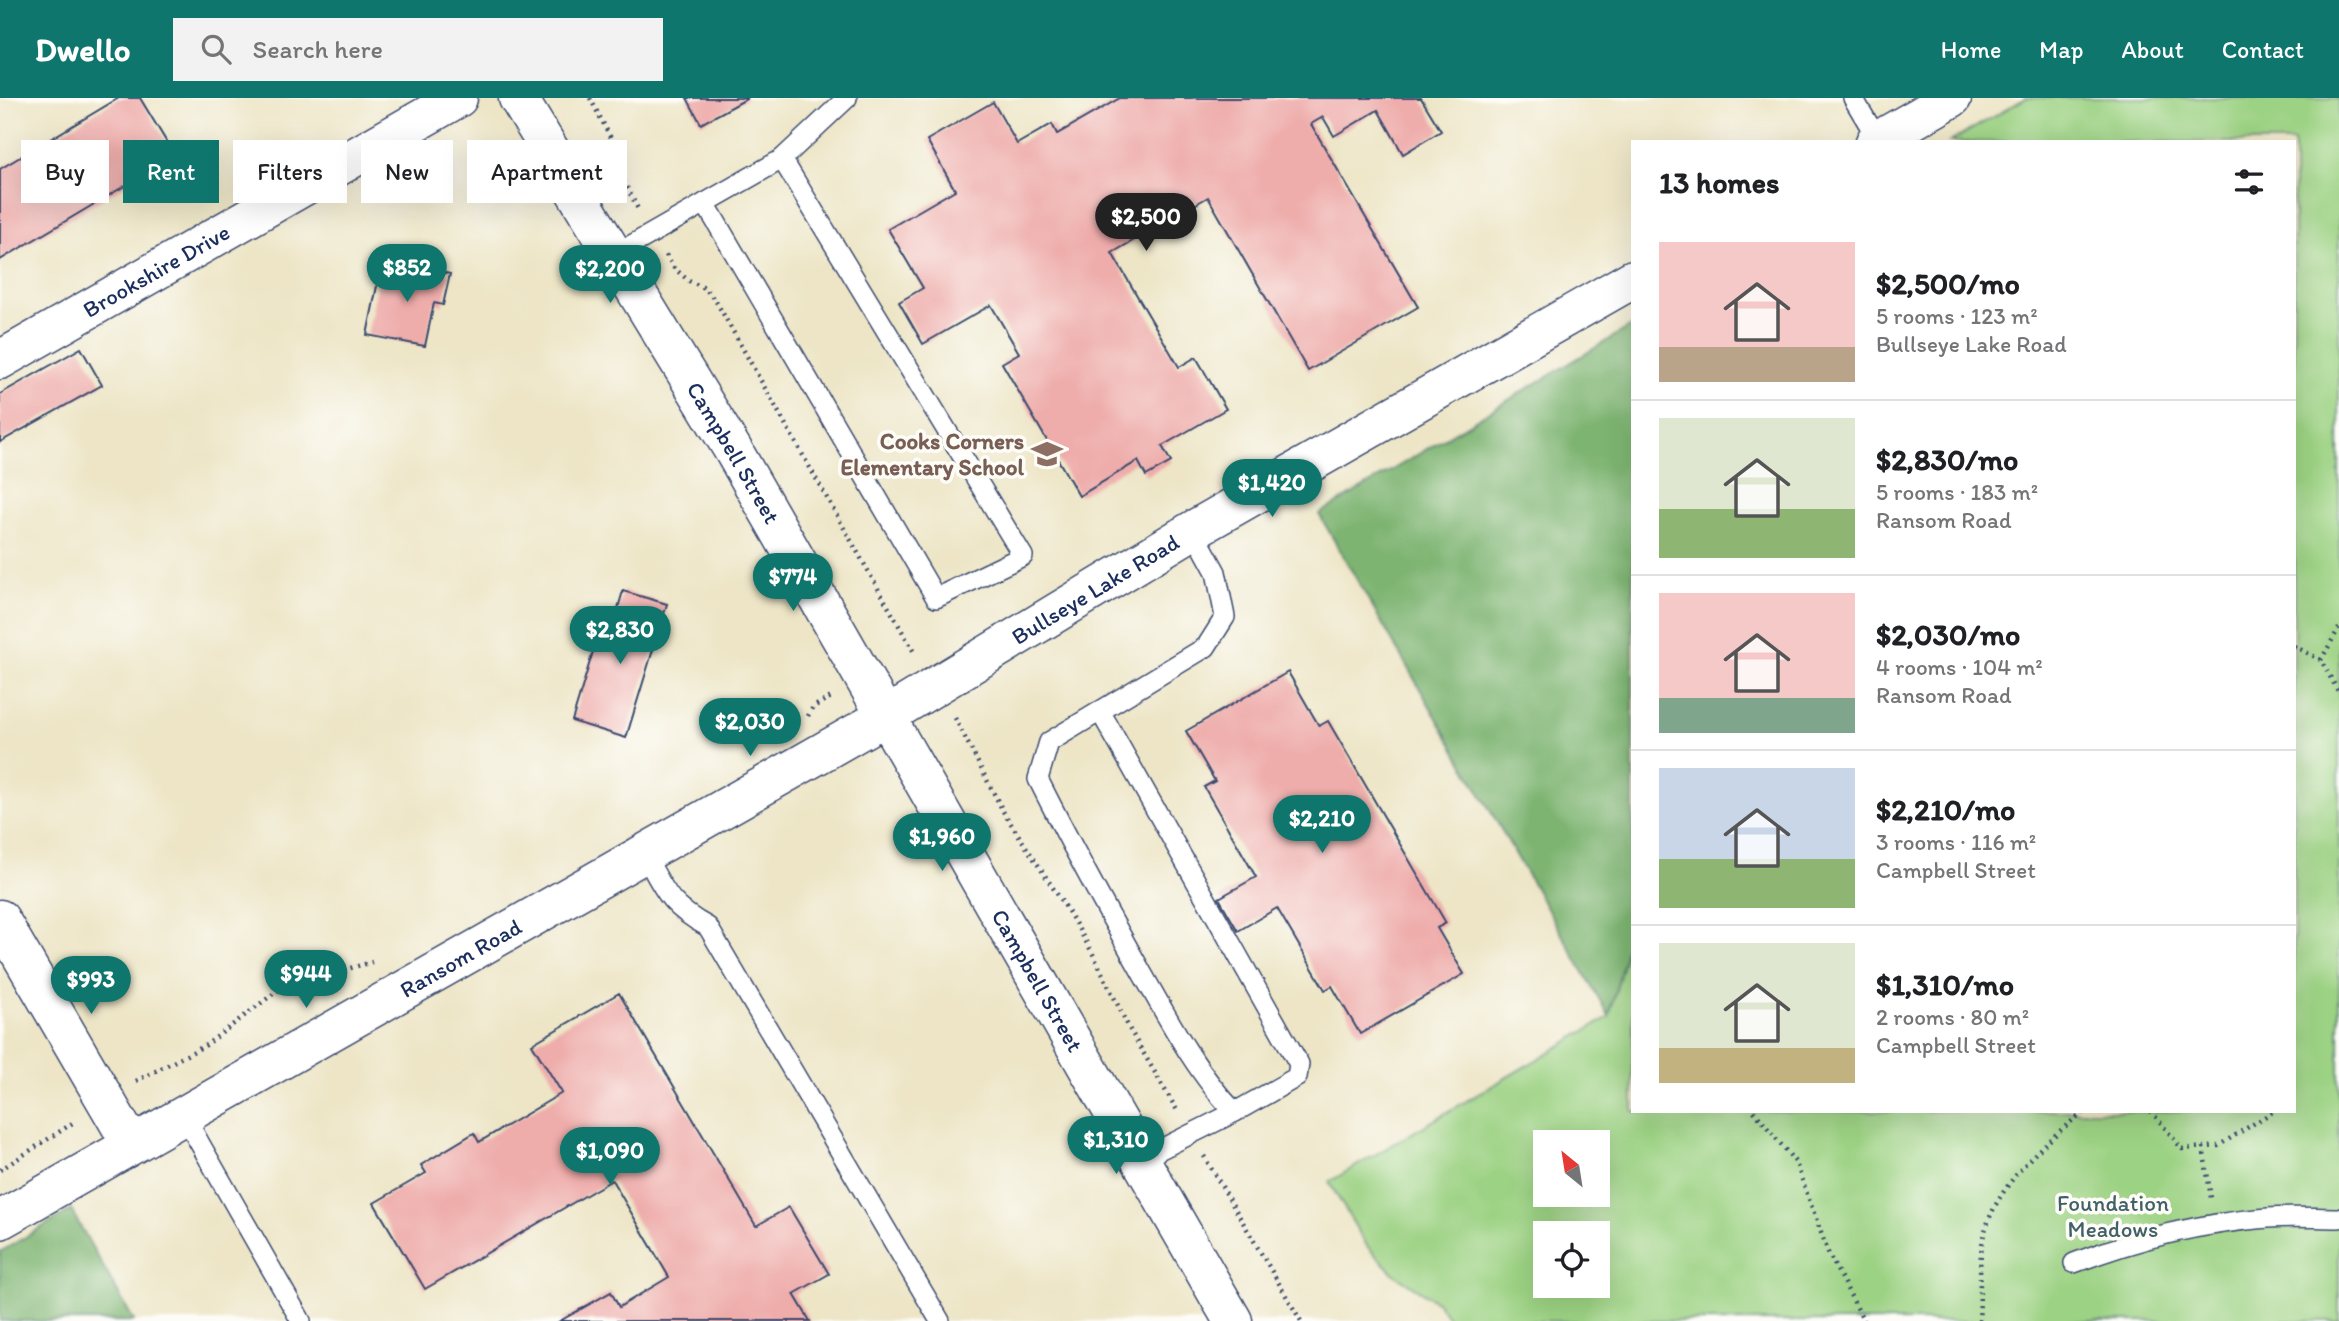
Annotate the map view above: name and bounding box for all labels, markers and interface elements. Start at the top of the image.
search box [173,18,663,81]
text: Dwello [35,30,131,69]
icon: search [197,30,235,68]
text: Search here [253,33,383,65]
text: Home [1941,35,2001,64]
text: Map [2039,35,2083,64]
text: About [2121,35,2184,64]
text: Contact [2222,35,2304,64]
chip: Buy [21,140,109,203]
chip: Rent [123,140,219,203]
chip: Filters [233,140,347,203]
chip: New [361,140,453,203]
chip: Apartment [467,140,627,203]
icon: filters [2230,163,2268,201]
text: 13 homes [1659,164,1779,201]
pin: $2,500 [1089,194,1203,253]
text: $2,500 [1111,202,1181,230]
street label: Brookshire Drive [78,218,235,324]
pin: $852 [366,244,448,304]
pin: $2,200 [553,246,667,305]
text: $852 [383,253,431,281]
text: $2,200 [575,254,645,282]
text: $2,500/mo [1876,265,2020,302]
icon: home [1715,270,1799,354]
text: 5 rooms · 123 m² [1876,302,2038,330]
text: Bullseye Lake Road [1876,330,2067,358]
street label: Campbell Street [681,377,786,529]
place label: Cooks Corners Elementary School [841,427,1024,481]
school or university icon: Cooks Corners Elementary School [1030,437,1064,471]
text: $2,830/mo [1876,441,2018,478]
icon: home [1715,446,1799,530]
pin: $1,420 [1215,460,1329,519]
text: $1,420 [1238,468,1306,496]
text: 5 rooms · 183 m² [1876,478,2038,506]
text: Ransom Road [1876,506,2012,534]
street label: Bullseye Lake Road [1006,528,1185,651]
pin: $774 [752,554,834,613]
text: $774 [769,562,817,590]
pin: $2,830 [563,606,677,666]
text: $2,830 [586,615,654,643]
text: $2,030/mo [1876,616,2020,653]
icon: home [1715,621,1799,705]
text: 4 rooms · 104 m² [1876,653,2043,681]
text: Ransom Road [1876,681,2012,709]
pin: $2,030 [693,698,807,758]
text: $2,030 [715,707,785,735]
text: $2,210/mo [1876,791,2015,828]
pin: $2,210 [1265,796,1379,855]
icon: home [1715,796,1799,880]
text: $2,210 [1289,804,1355,832]
pin: $1,960 [885,814,999,873]
text: $1,960 [909,822,975,850]
text: 3 rooms · 116 m² [1876,828,2036,856]
text: Campbell Street [1876,856,2036,884]
street label: Campbell Street [986,904,1090,1057]
street label: Ransom Road [395,912,527,1004]
pin: $944 [265,950,347,1010]
pin: $993 [50,956,132,1016]
text: $944 [280,959,332,987]
text: $993 [67,965,115,993]
text: $1,310/mo [1876,966,2014,1003]
icon: home [1715,971,1799,1055]
text: 2 rooms · 80 m² [1876,1003,2029,1031]
text: Campbell Street [1876,1031,2036,1059]
pin: $1,310 [1059,1116,1173,1176]
text: $1,310 [1083,1125,1149,1153]
pin: $1,090 [553,1128,667,1187]
north arrow [1533,1130,1610,1208]
map controls [1533,1130,1610,1298]
text: $1,090 [576,1136,644,1164]
park label: Foundation Meadows [2057,1189,2169,1243]
button: locate [1533,1221,1610,1298]

